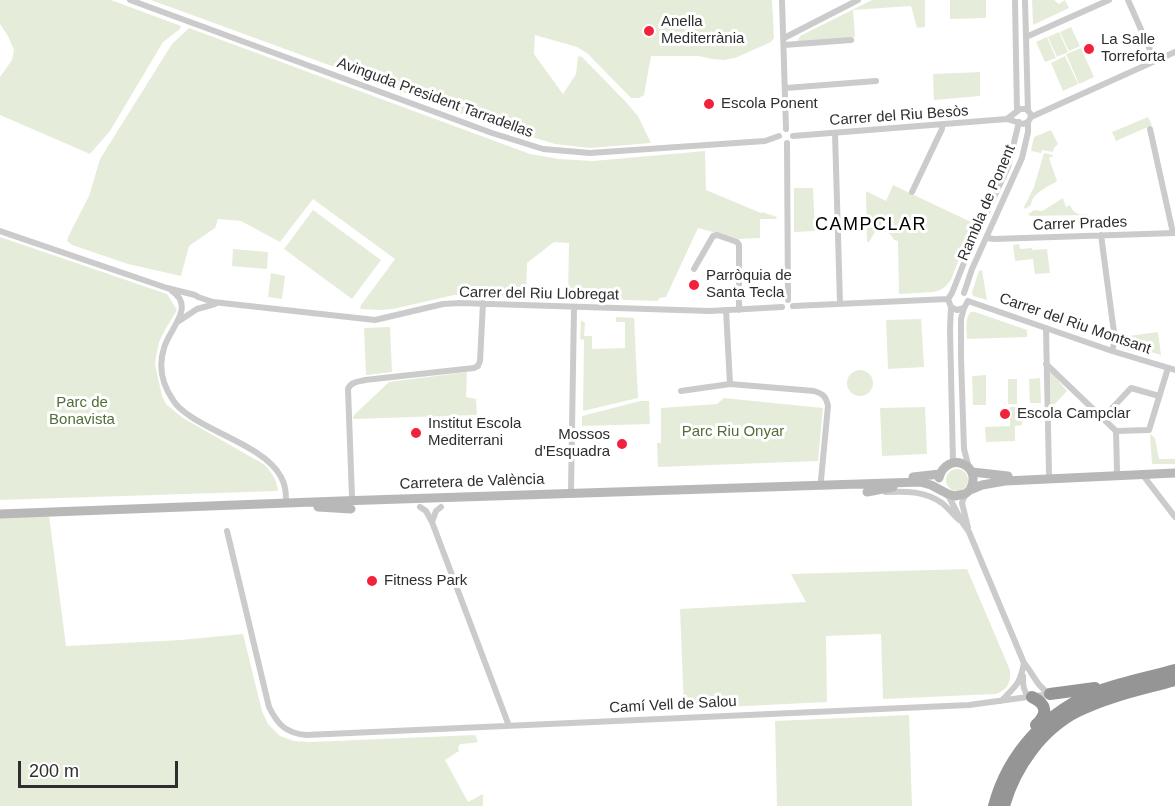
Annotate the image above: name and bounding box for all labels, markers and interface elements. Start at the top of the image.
place label: Anella Mediterrània [661,13,744,48]
marker: Anella Mediterrània [642,24,656,38]
place label: La Salle Torreforta [1101,31,1165,66]
marker: La Salle Torreforta [1082,42,1096,56]
street label: Avinguda President Tarradellas [334,54,536,142]
place label: Escola Ponent [721,95,818,113]
marker: Escola Ponent [702,97,716,111]
street label: Carrer del Riu Besòs [829,102,969,130]
street label: Rambla de Ponent [954,142,1020,264]
street label: Carrer Prades [1033,213,1127,235]
district label: CAMPCLAR [815,214,927,236]
place label: Parròquia de Santa Tecla [706,267,792,302]
marker: Parròquia de Santa Tecla [687,278,701,292]
street label: Carrer del Riu Llobregat [459,284,619,304]
street label: Carrer del Riu Montsant [997,290,1153,358]
park label: Parc de Bonavista [49,394,115,429]
place label: Escola Campclar [1017,405,1130,423]
marker: Escola Campclar [998,407,1012,421]
place label: Institut Escola Mediterrani [428,415,521,450]
park label: Parc Riu Onyar [682,423,784,441]
marker: Institut Escola Mediterrani [409,426,423,440]
place label: Mossos d'Esquadra [535,426,610,461]
marker: Mossos d'Esquadra [615,437,629,451]
street label: Carretera de València [399,470,545,494]
place label: Fitness Park [384,572,467,590]
marker: Fitness Park [365,574,379,588]
street label: Camí Vell de Salou [609,693,737,717]
scale bar [21,749,182,787]
text: 200 m [29,761,79,781]

